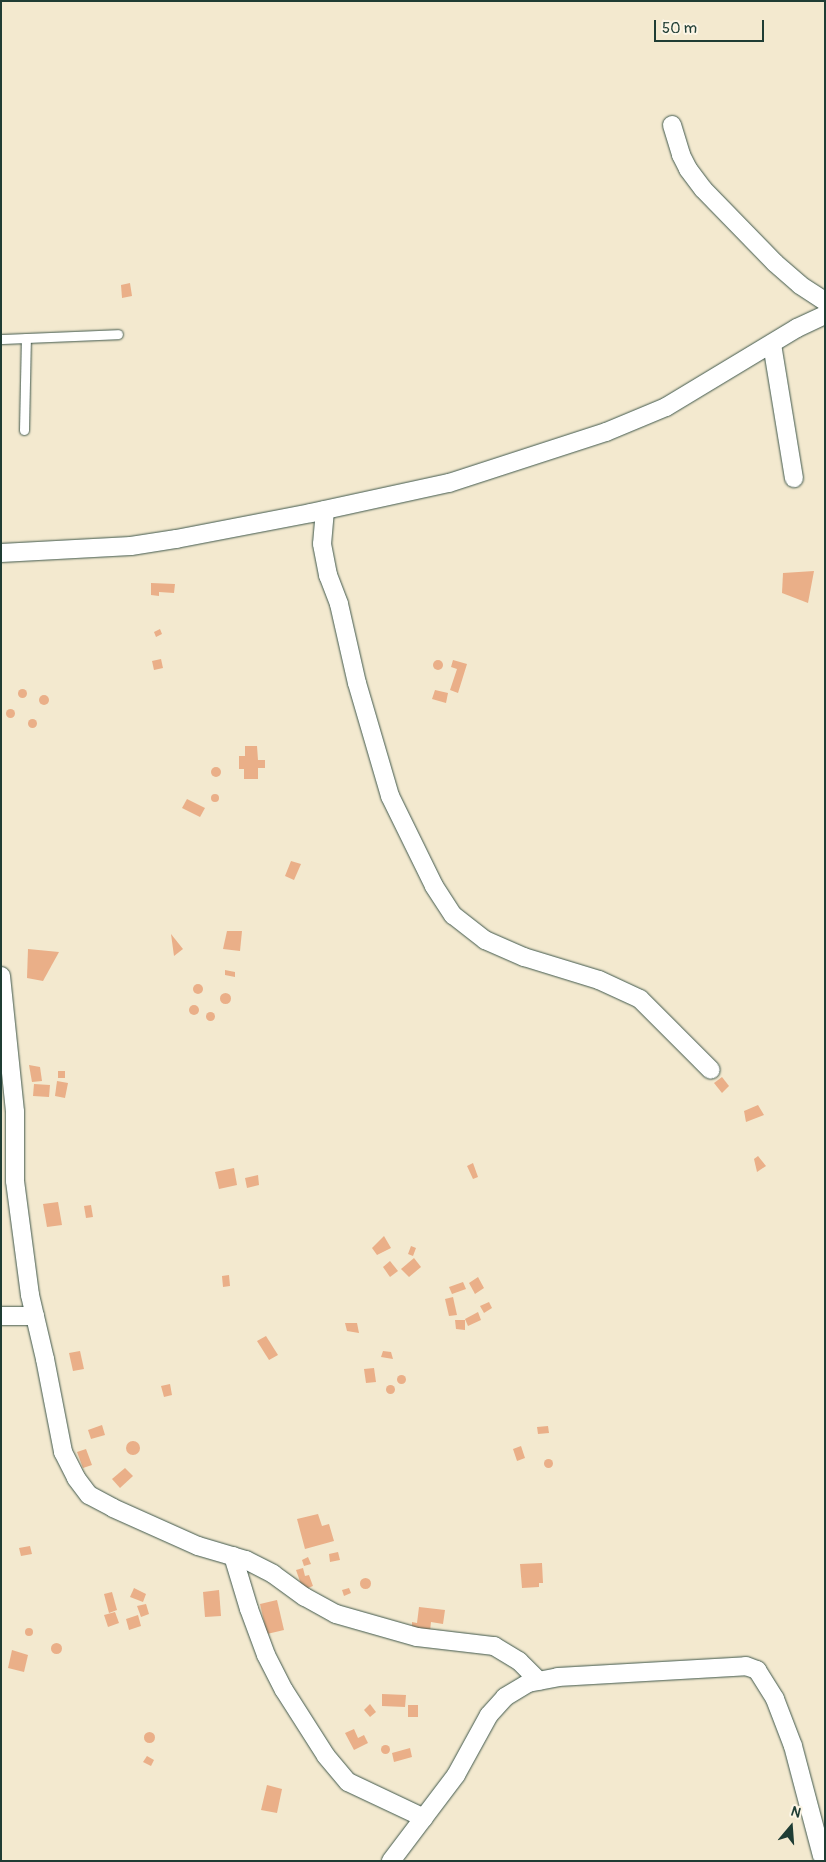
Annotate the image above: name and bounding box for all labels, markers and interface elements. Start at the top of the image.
scale bar [656,10,766,42]
text: 50 m [662,19,697,38]
north arrow [766,1802,816,1852]
text: N [789,1803,803,1822]

